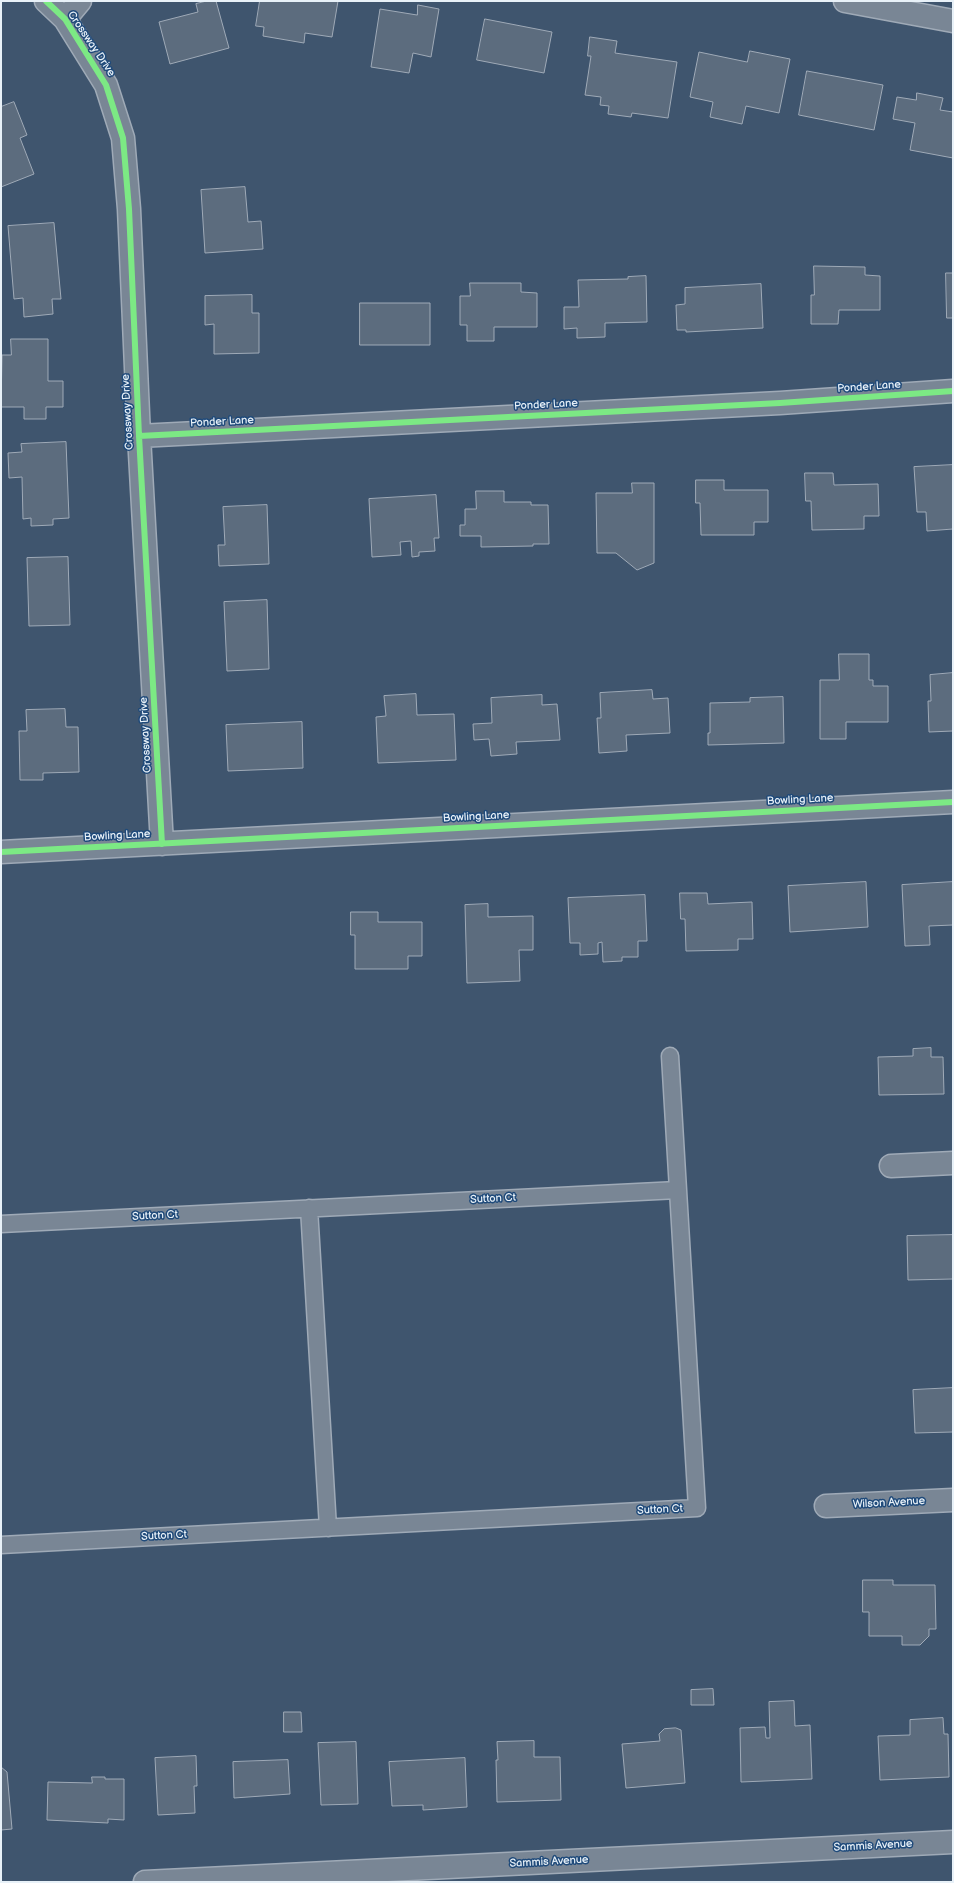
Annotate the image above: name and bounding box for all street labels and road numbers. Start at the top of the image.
street label: Crossway Drive [64,9,118,79]
street label: Crossway Drive [119,374,137,450]
street label: Ponder Lane [837,378,901,396]
street label: Ponder Lane [514,397,578,413]
street label: Ponder Lane [190,414,254,430]
street label: Crossway Drive [137,697,155,773]
street label: Bowling Lane [766,792,834,808]
street label: Bowling Lane [442,809,510,825]
street label: Bowling Lane [83,828,151,844]
street label: Sutton Ct [470,1191,516,1207]
street label: Sutton Ct [132,1208,178,1224]
street label: Wilson Avenue [853,1495,925,1511]
street label: Sutton Ct [637,1502,683,1518]
street label: Sutton Ct [141,1528,187,1544]
street label: Sammis Avenue [833,1837,913,1855]
street label: Sammis Avenue [509,1853,589,1871]

